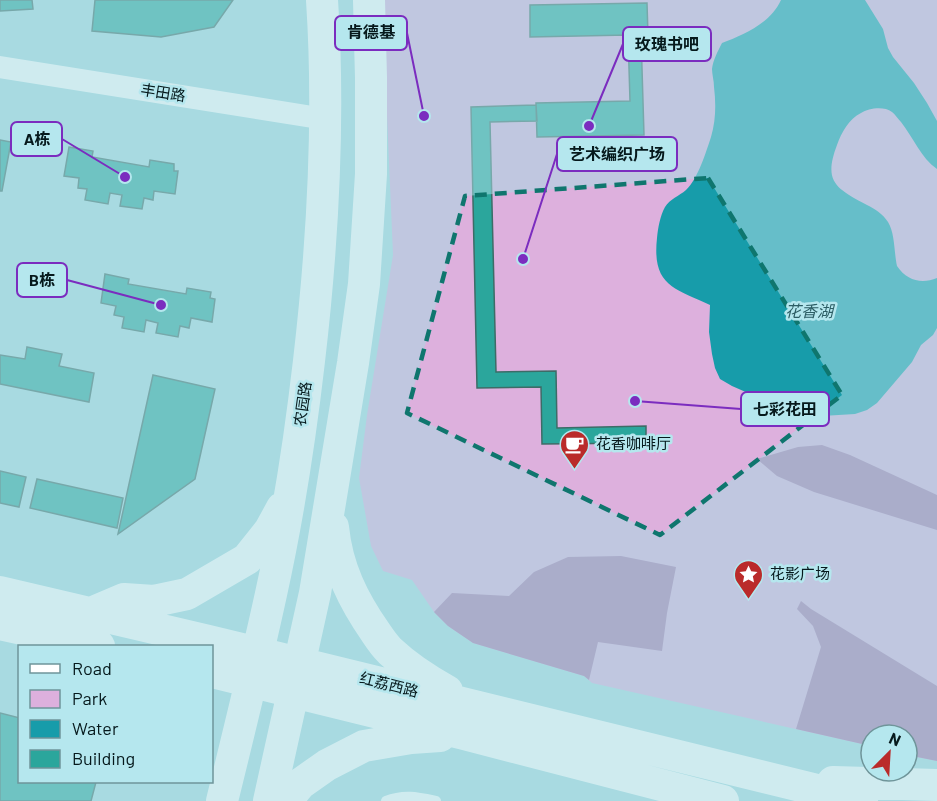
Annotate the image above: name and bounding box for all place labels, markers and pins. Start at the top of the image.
callout: 肯德基 [335,16,407,50]
callout: 玫瑰书吧 [623,27,711,61]
callout: A栋 [11,122,62,156]
callout: 艺术编织广场 [557,137,677,171]
callout: B栋 [17,263,67,297]
callout: 七彩花田 [741,392,829,426]
cafe icon: 花香咖啡厅 [559,428,591,470]
place label: 花香咖啡厅 [596,434,671,452]
place icon: 花影广场 [733,558,765,600]
place label: 花影广场 [770,564,830,582]

